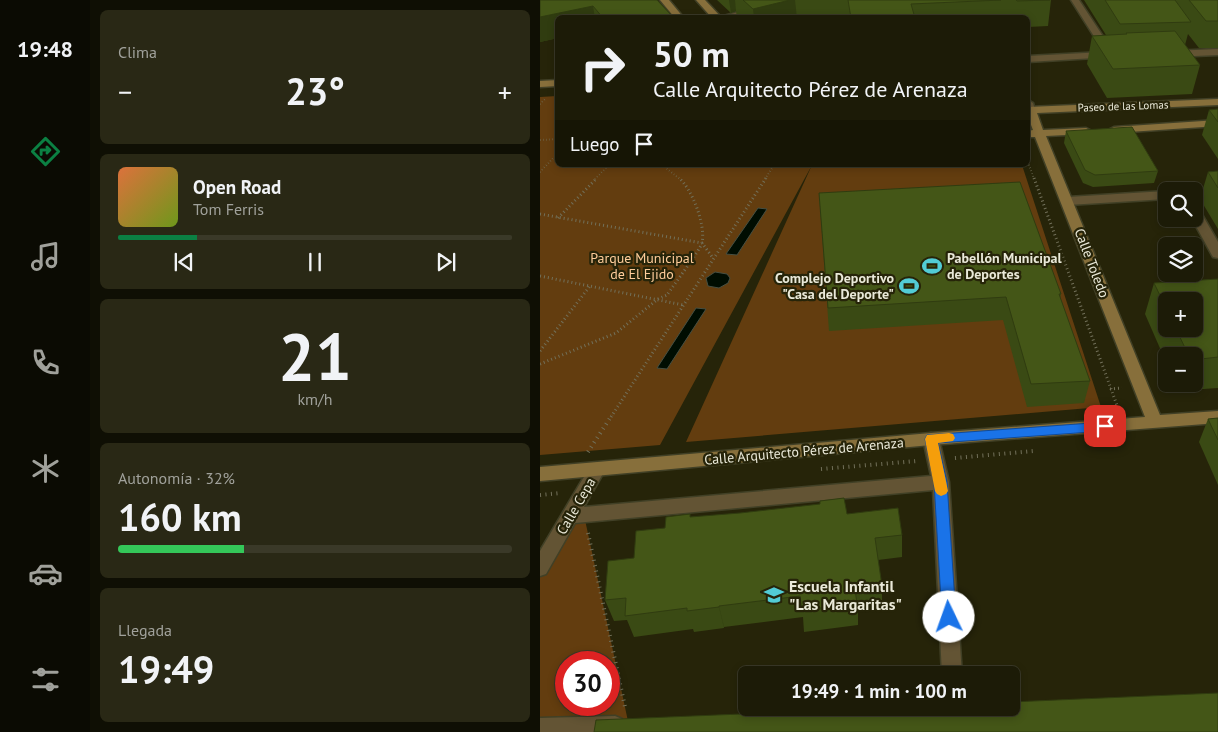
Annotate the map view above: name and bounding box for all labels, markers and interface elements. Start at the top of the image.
text: 50 m [653,31,730,77]
text: 19:48 [17,35,73,63]
icon: right [570,35,635,100]
text: Clima [118,42,157,62]
text: 23° [285,66,345,115]
text: − [118,73,132,110]
text: + [498,73,512,110]
text: Calle Arquitecto Pérez de Arenaza [653,75,968,103]
street label: Paseo de las Lomas [1077,97,1169,115]
icon: arrive [630,130,658,158]
text: Luego [570,132,620,156]
icon: directions [28,134,63,169]
text: Open Road [193,175,281,199]
map controls [1158,182,1203,392]
button: search [1158,182,1203,227]
text: Tom Ferris [193,199,264,219]
street label: Calle Toledo [1071,226,1113,300]
button: layers [1158,237,1203,282]
icon: music [28,239,63,274]
icon: previous [170,248,198,276]
icon: pause [301,248,329,276]
icon: next [432,248,460,276]
park label: Parque Municipal de El Ejido [590,249,694,283]
place label: Pabellón Municipal de Deportes [947,249,1063,283]
sports icon: Pabellón Municipal de Deportes [921,255,943,277]
place label: Complejo Deportivo "Casa del Deporte" [775,269,894,303]
sports icon: Complejo Deportivo "Casa del Deporte" [898,275,920,297]
button: + [1158,292,1203,337]
text: 21 [278,314,352,398]
icon: phone [28,345,63,380]
button: − [1158,347,1203,392]
text: km/h [297,389,333,409]
pin [1084,405,1126,447]
icon: arrive [1091,412,1119,440]
street label: Calle Arquitecto Pérez de Arenaza [703,433,905,469]
icon: climate [28,451,63,486]
text: Autonomía · 32% [118,468,235,488]
street label: Calle Cepa [552,474,600,538]
text: 160 km [118,492,242,541]
icon: car [28,556,63,591]
place label: Escuela Infantil "Las Margaritas" [789,576,902,614]
school or university icon: Escuela Infantil "Las Margaritas" [763,584,785,606]
position arrow [922,590,974,642]
text: Llegada [118,620,172,640]
text: 19:49 [118,644,214,693]
speed limit sign: 30 [555,651,620,716]
icon: filters [28,662,63,697]
text: 19:49 · 1 min · 100 m [791,679,967,703]

